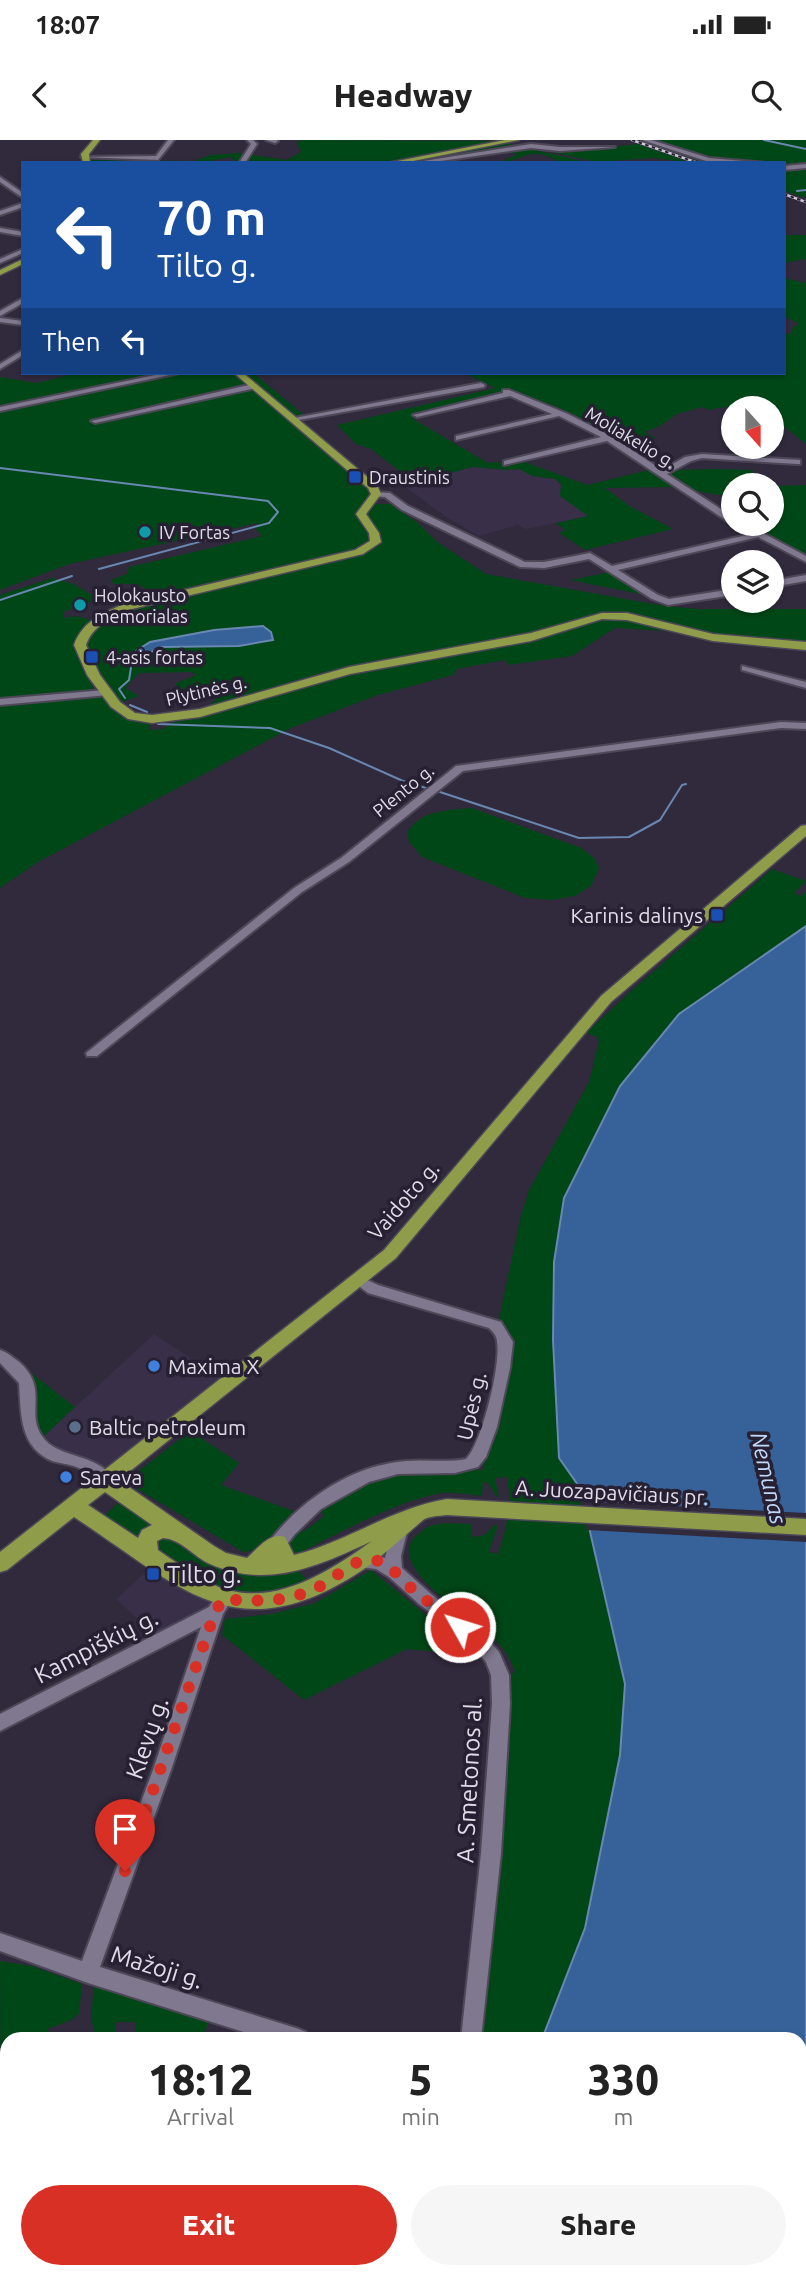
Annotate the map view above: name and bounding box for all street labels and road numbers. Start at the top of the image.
street label: Moliakelio g. [582,402,680,472]
street label: Plytinės g. [164,671,248,709]
street label: Plento g. [369,760,437,820]
street label: Vaidoto g. [362,1156,444,1244]
street label: Upės g. [452,1369,490,1443]
street label: A. Juozapavičiaus pr. [515,1475,709,1509]
street label: Kampiškių g. [30,1603,162,1689]
street label: Klevų g. [120,1694,174,1782]
street label: A. Smetonos al. [451,1696,487,1864]
street label: Mažoji g. [108,1940,206,1994]

